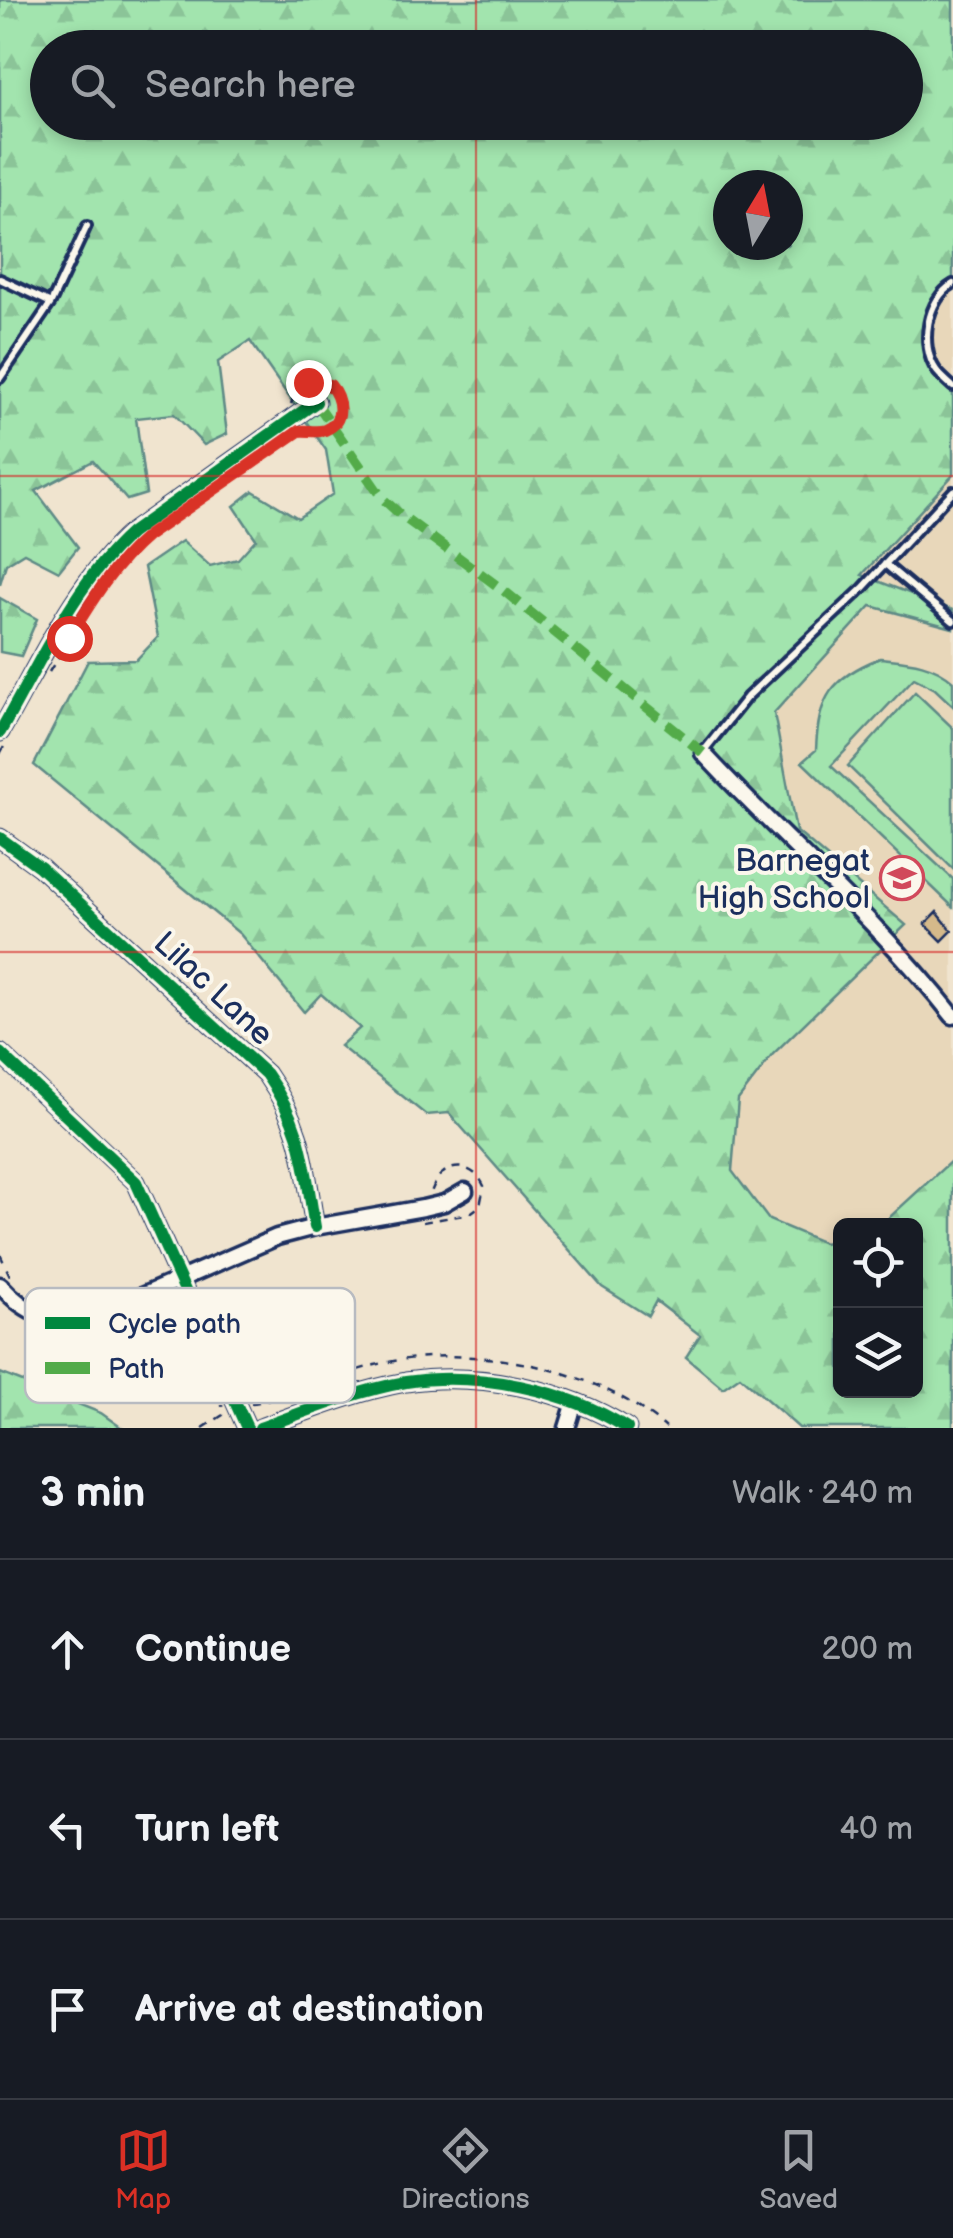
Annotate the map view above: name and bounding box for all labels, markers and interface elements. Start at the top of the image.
search box [30,30,923,140]
icon: search [65,58,120,113]
text: Search here [145,63,356,108]
north arrow [713,170,803,260]
route end [286,360,332,406]
route start [47,616,93,662]
place label: Barnegat High School [697,842,870,918]
school or university icon: Barnegat High School [879,855,925,901]
street label: Lilac Lane [145,924,281,1054]
map controls [833,1218,923,1398]
button: locate [833,1218,923,1308]
legend [25,1288,355,1403]
text: Cycle path [108,1308,241,1341]
button: layers [833,1308,923,1398]
text: Path [108,1353,164,1386]
text: 3 min [40,1468,145,1519]
text: Walk · 240 m [732,1474,913,1513]
icon: ahead [40,1622,95,1677]
text: Continue [135,1627,291,1672]
text: 200 m [821,1630,913,1669]
icon: left [40,1802,95,1857]
text: Turn left [135,1807,279,1852]
text: 40 m [840,1810,913,1849]
icon: arrive [40,1982,95,2037]
text: Arrive at destination [135,1987,484,2032]
tab: Map [115,2123,171,2216]
tab: Directions [401,2123,530,2216]
tab: Saved [760,2123,838,2216]

